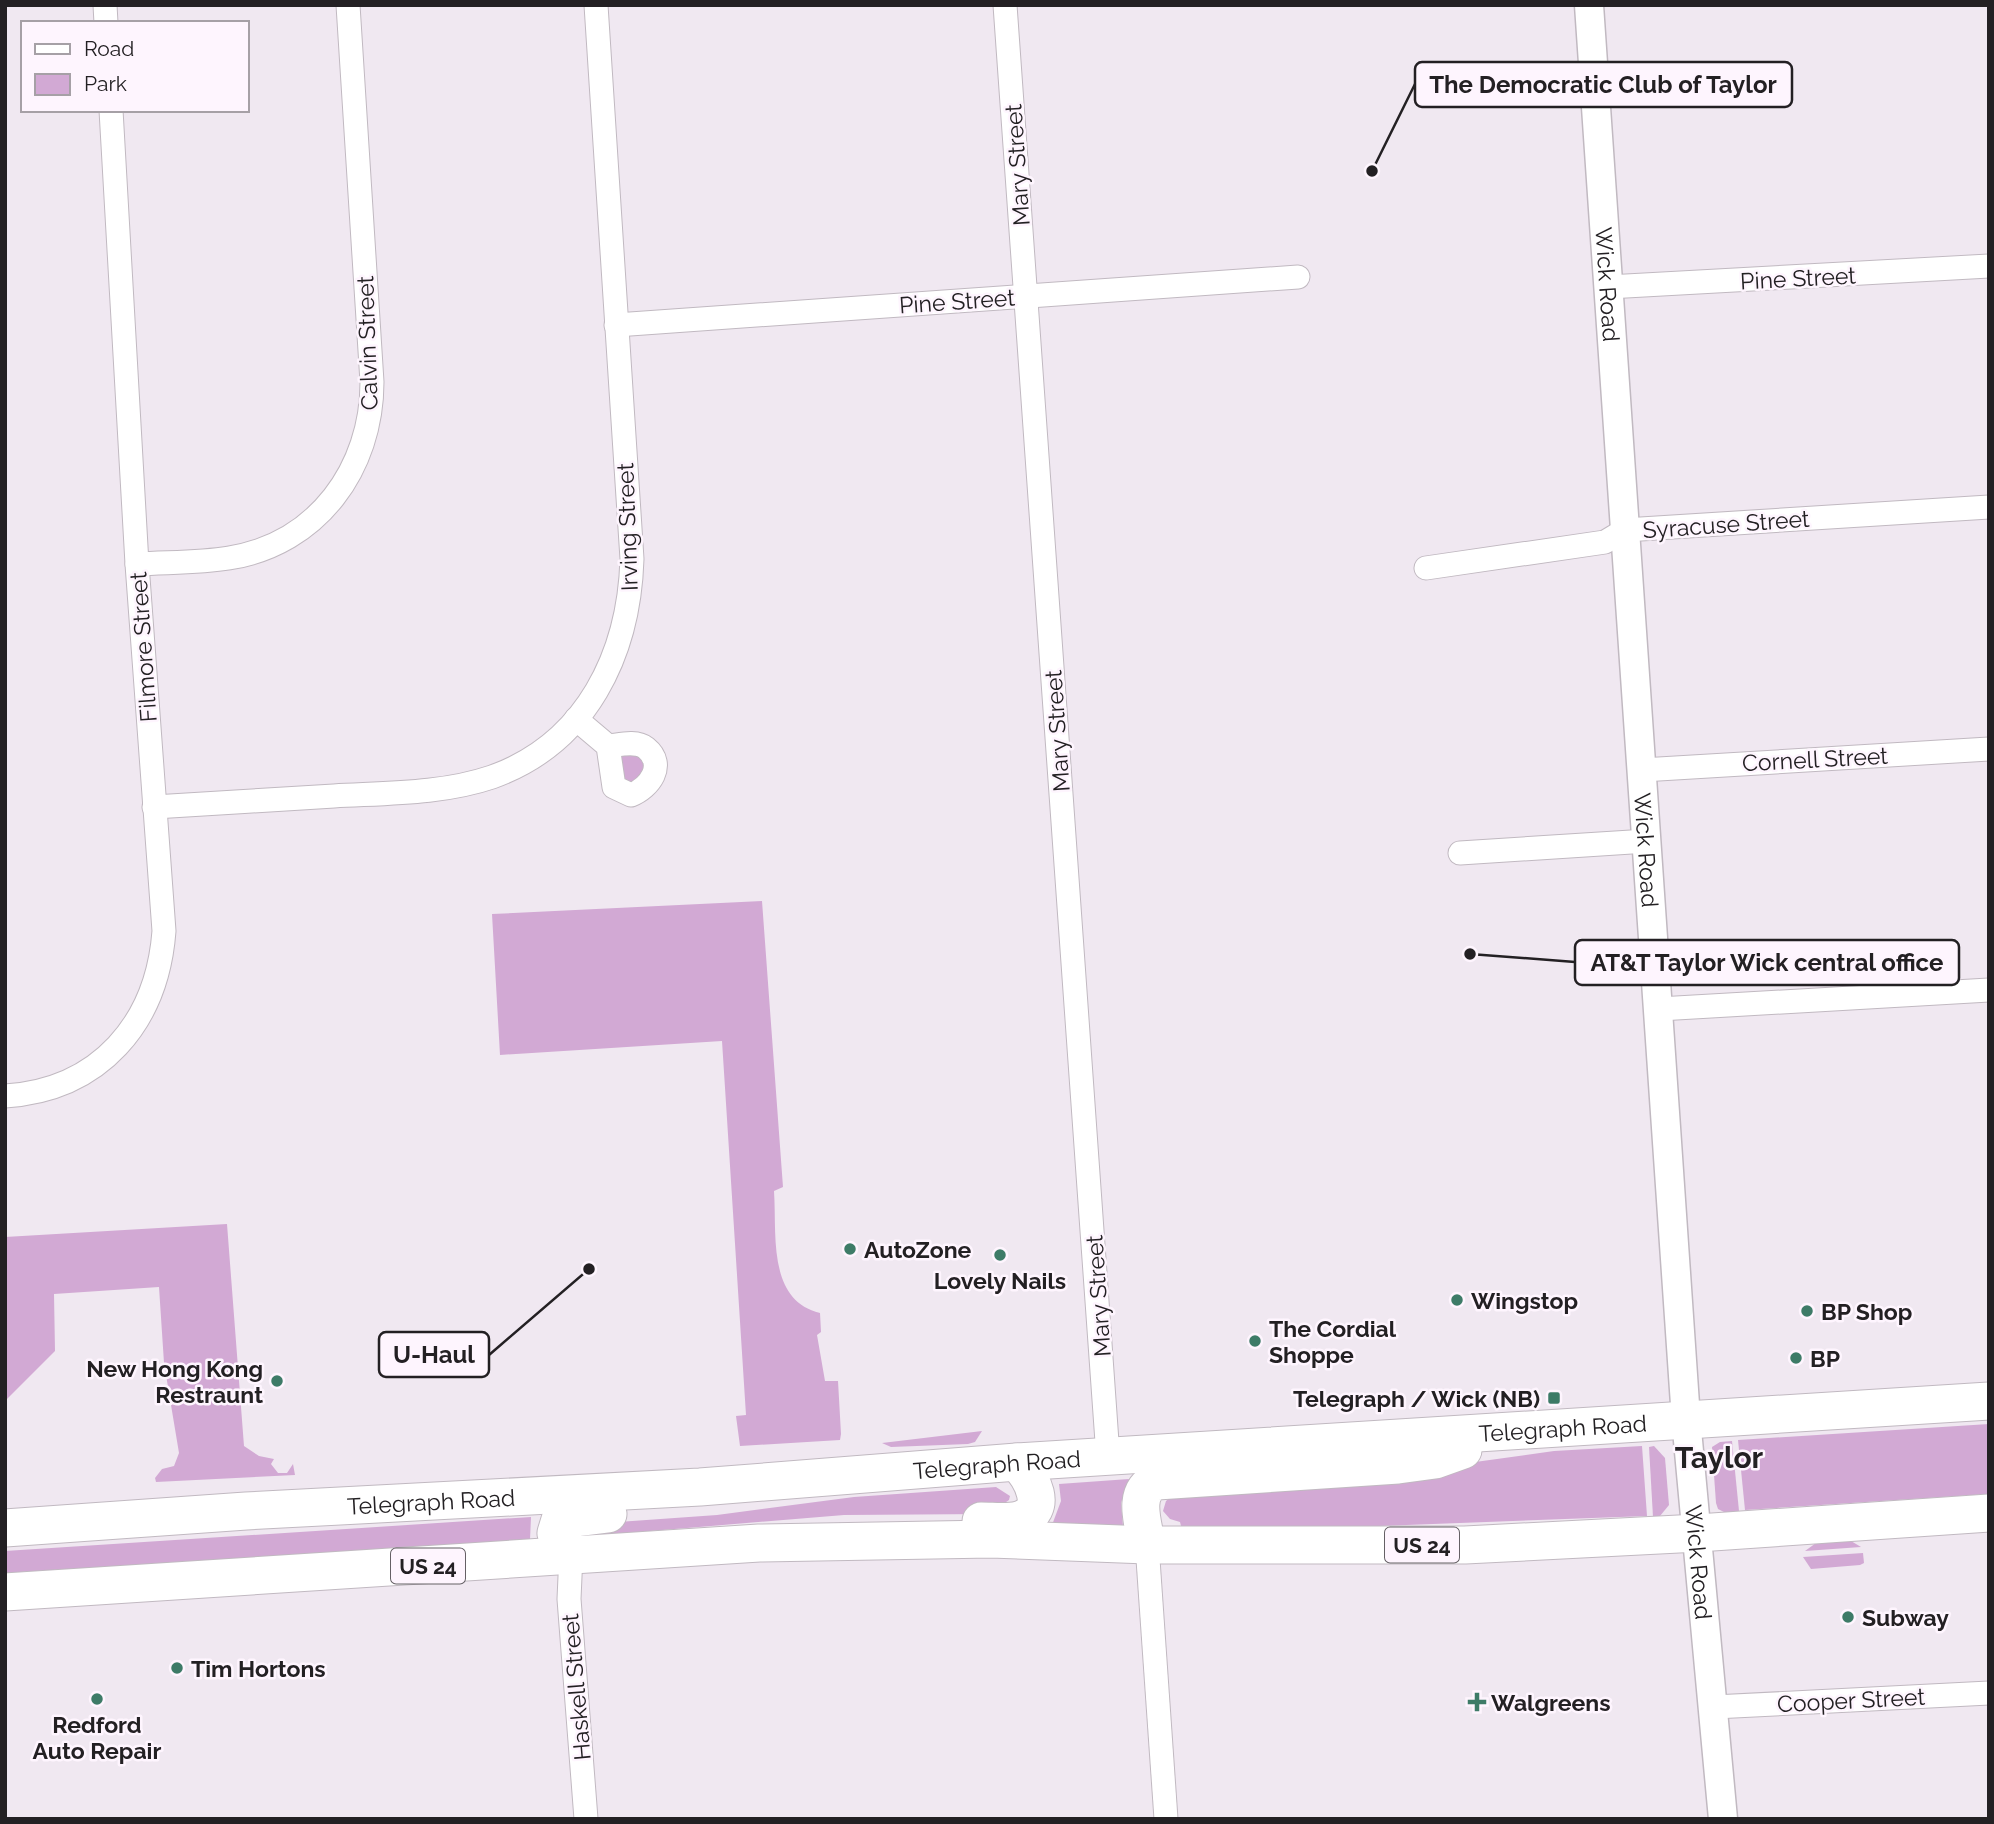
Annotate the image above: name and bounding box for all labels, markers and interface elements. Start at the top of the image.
legend [21,21,248,112]
text: Road [84,36,134,61]
callout: The Democratic Club of Taylor [1415,62,1792,107]
text: The Democratic Club of Taylor [1429,70,1777,99]
text: Park [84,71,127,96]
street label: Mary Street [999,103,1035,227]
street label: Wick Road [1591,226,1626,343]
street label: Pine Street [1739,261,1857,295]
street label: Calvin Street [351,275,383,411]
street label: Pine Street [898,283,1016,319]
street label: Irving Street [611,462,643,592]
street label: Syracuse Street [1642,505,1811,543]
street label: Filmore Street [124,571,162,723]
street label: Mary Street [1039,669,1075,793]
street label: Cornell Street [1741,742,1889,776]
street label: Wick Road [1630,792,1664,908]
callout: AT&T Taylor Wick central office [1575,940,1959,985]
text: AT&T Taylor Wick central office [1591,948,1943,977]
street label: Mary Street [1080,1234,1116,1358]
place label: AutoZone [864,1236,972,1263]
marker: AutoZone [842,1241,858,1257]
marker: Lovely Nails [992,1247,1008,1263]
place label: Lovely Nails [934,1267,1066,1294]
place label: Wingstop [1471,1287,1578,1314]
marker: Wingstop [1449,1292,1465,1308]
place label: BP Shop [1821,1298,1912,1325]
marker: BP Shop [1799,1303,1815,1319]
place label: The Cordial Shoppe [1269,1315,1397,1368]
callout: U-Haul [379,1332,489,1377]
marker: The Cordial Shoppe [1247,1333,1263,1349]
text: U-Haul [393,1340,475,1369]
place label: BP [1810,1345,1840,1372]
marker: BP [1788,1350,1804,1366]
place label: New Hong Kong Restraunt [86,1355,263,1408]
marker: New Hong Kong Restraunt [269,1373,285,1389]
place label: Telegraph / Wick (NB) [1293,1385,1540,1412]
marker: Telegraph / Wick (NB) [1546,1390,1562,1406]
street label: Telegraph Road [1478,1409,1648,1446]
district label: Taylor [1675,1440,1764,1475]
street label: Telegraph Road [912,1445,1082,1484]
street label: Telegraph Road [346,1483,516,1519]
street label: Wick Road [1680,1504,1718,1621]
road number: US 24 [1385,1528,1459,1562]
road number: US 24 [391,1548,465,1584]
place label: Subway [1862,1604,1949,1631]
marker: Subway [1840,1609,1856,1625]
street label: Haskell Street [556,1612,596,1761]
place label: Tim Hortons [191,1655,326,1682]
marker: Tim Hortons [169,1660,185,1676]
street label: Cooper Street [1776,1683,1926,1717]
place label: Walgreens [1491,1689,1611,1716]
marker: Redford Auto Repair [89,1691,105,1707]
marker: Walgreens [1469,1694,1485,1710]
place label: Redford Auto Repair [33,1711,161,1764]

